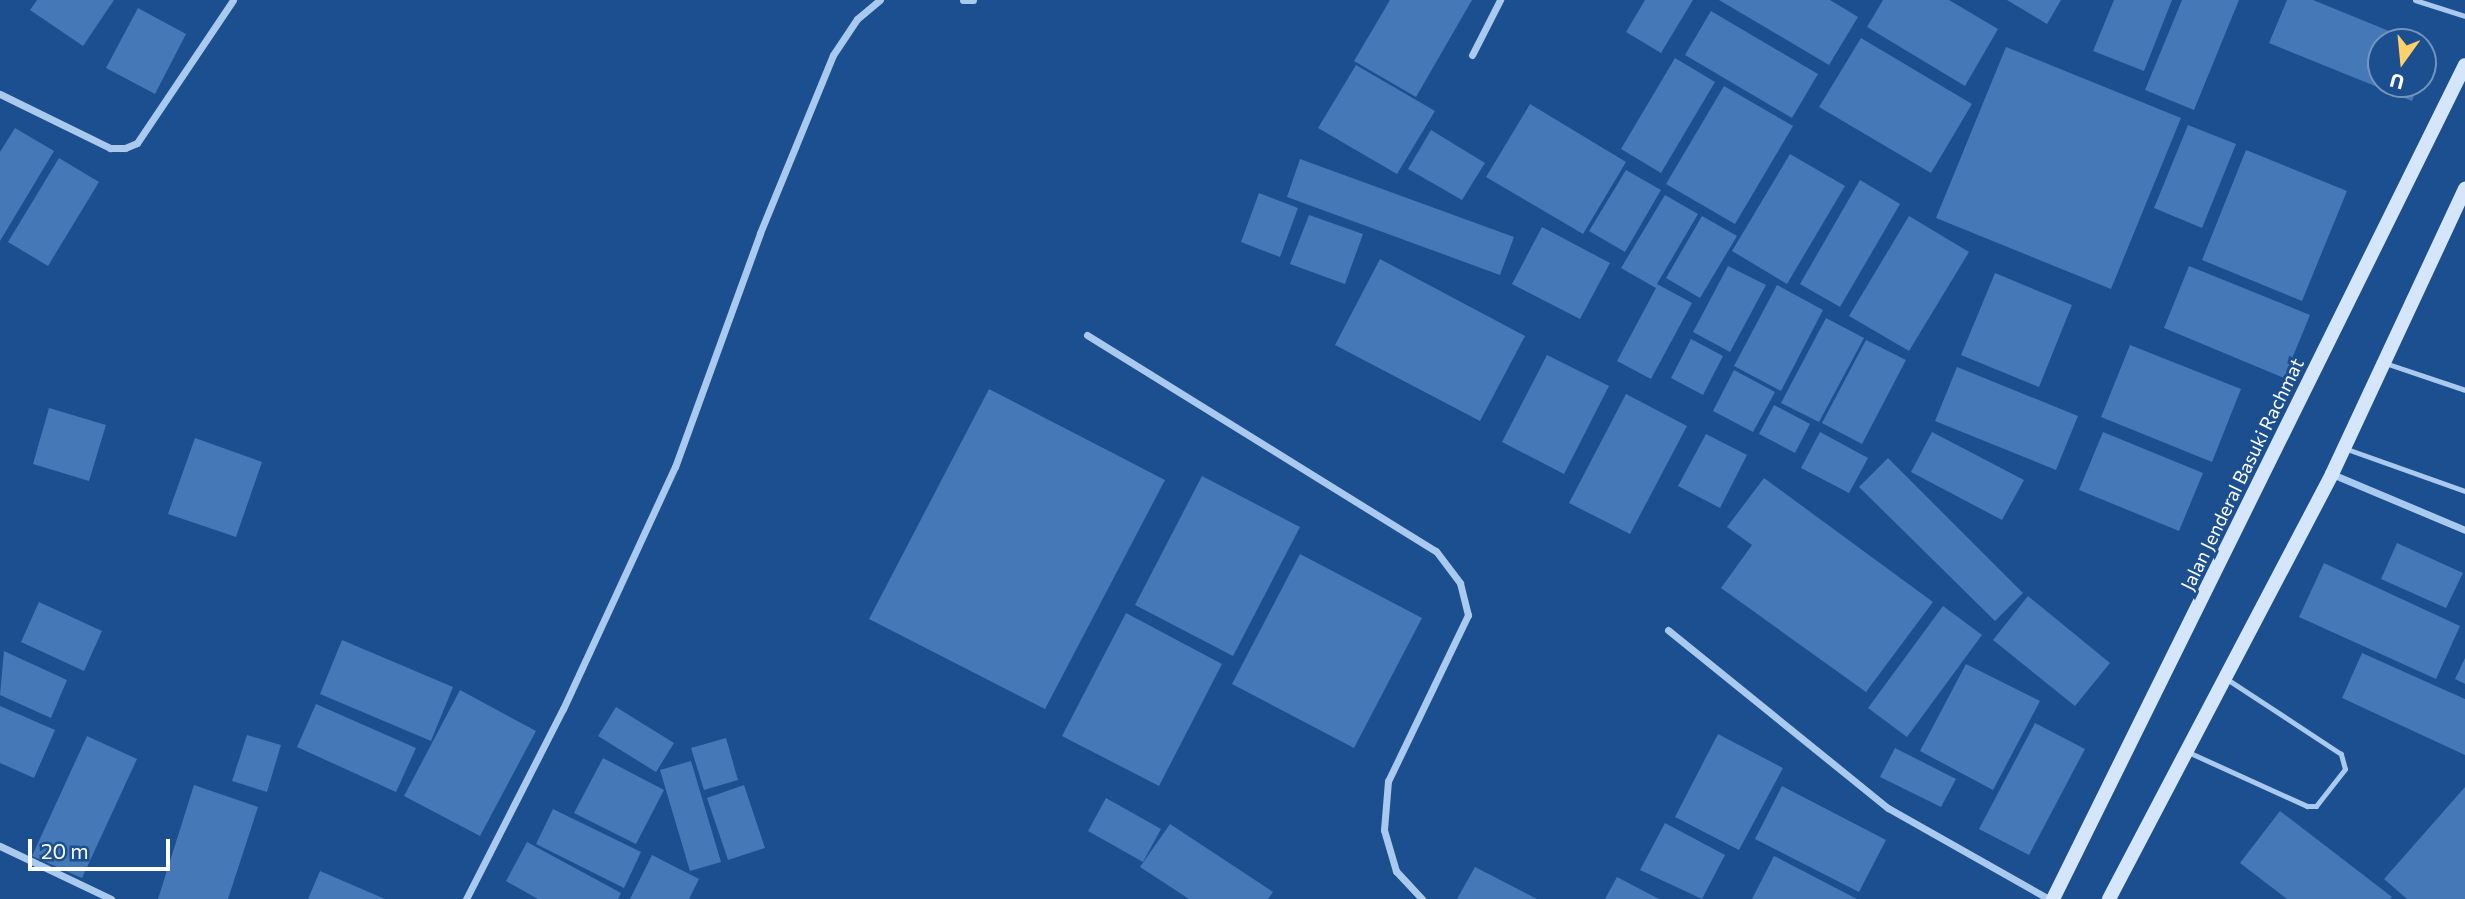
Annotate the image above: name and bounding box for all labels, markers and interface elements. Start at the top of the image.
north arrow [2367,28,2437,98]
text: U [2387,69,2407,95]
street label: Jalan Jenderal Basuki Rachmat [2176,354,2308,594]
scale bar [32,825,173,869]
text: 20 m [41,838,89,863]

